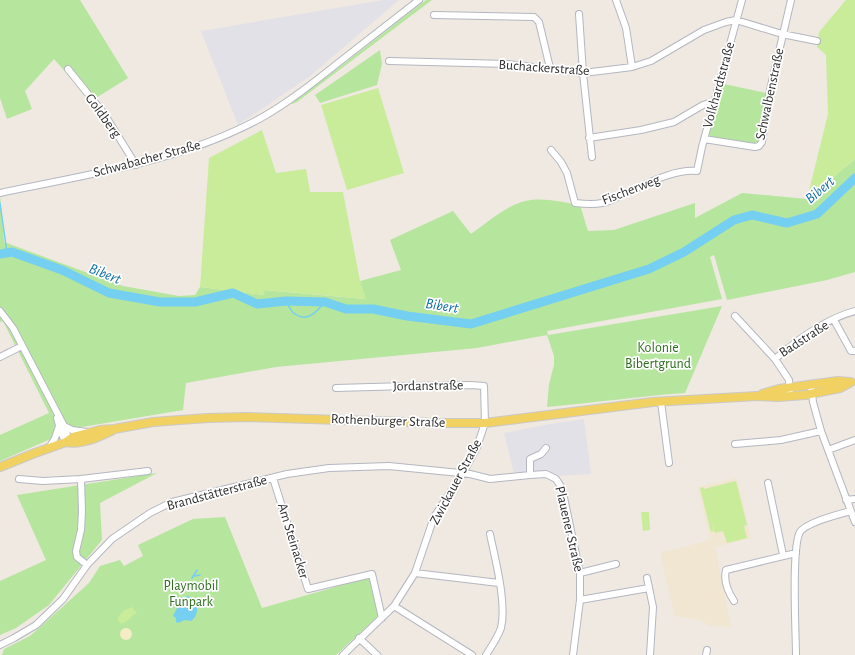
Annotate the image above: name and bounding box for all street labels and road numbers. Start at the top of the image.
street label: Volkhardtstraße [701,40,737,130]
street label: Schwalbenstraße [753,47,787,141]
street label: Buchackerstraße [498,58,590,78]
street label: Goldberg [82,91,124,141]
street label: Schwabacher Straße [92,138,202,180]
street label: Fischerweg [600,173,662,207]
street label: Badstraße [777,318,831,360]
street label: Jordanstraße [392,378,464,394]
street label: Rothenburger Straße [331,412,445,430]
street label: Zwickauer Straße [428,437,484,527]
street label: Brandstätterstraße [165,473,269,513]
street label: Plauener Straße [552,485,586,573]
street label: Am Steinacker [275,501,311,581]

